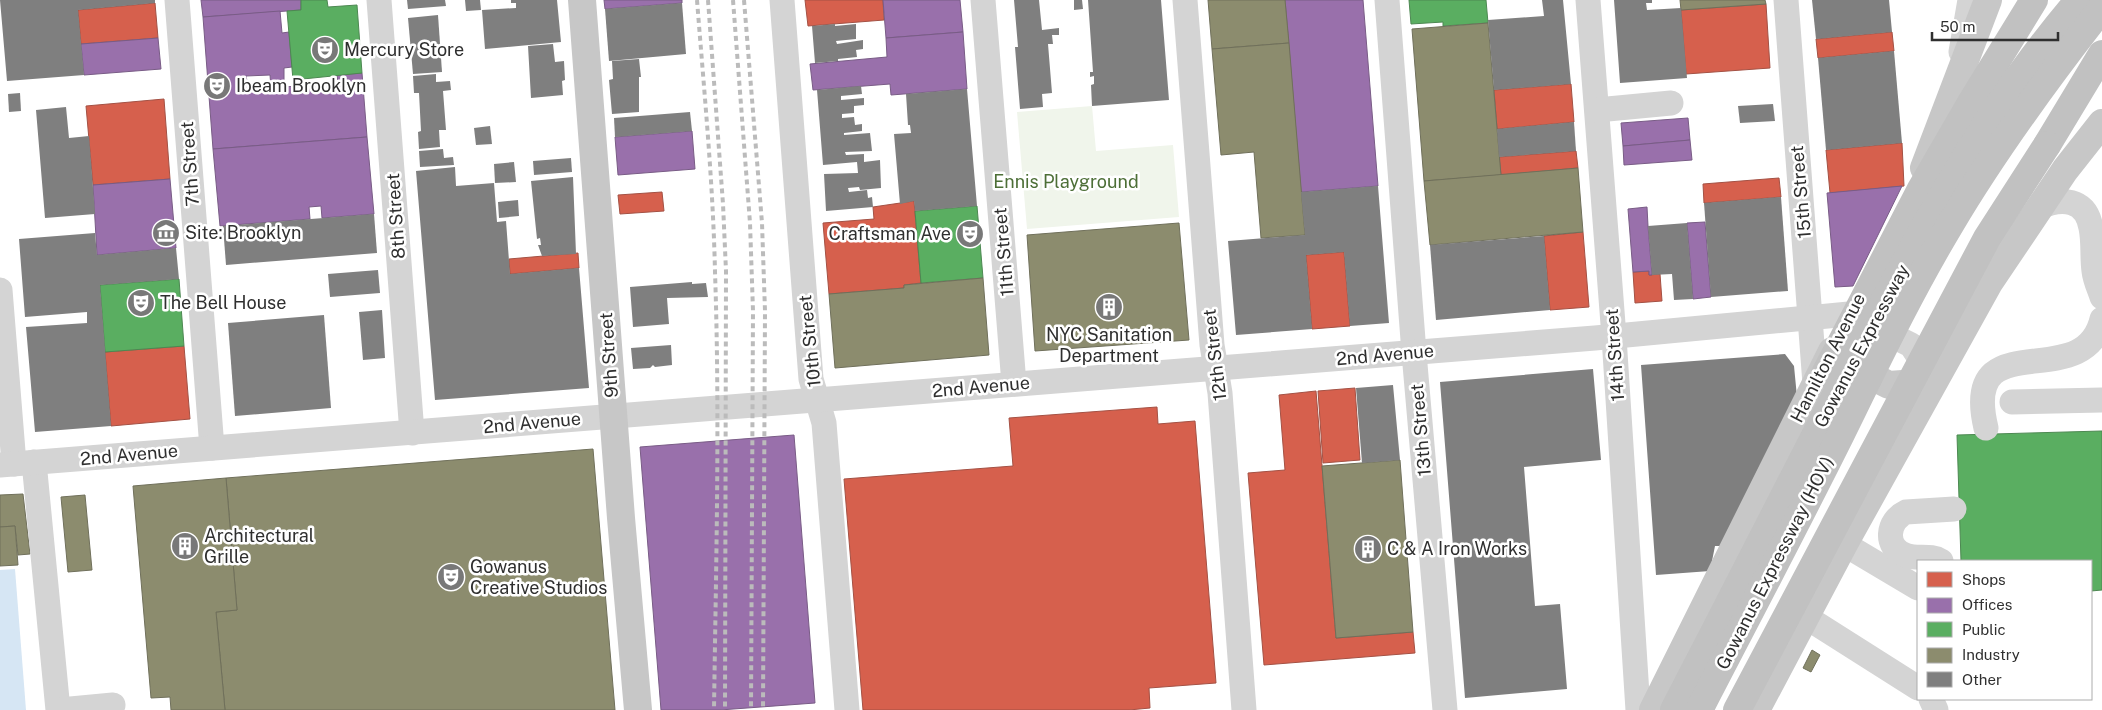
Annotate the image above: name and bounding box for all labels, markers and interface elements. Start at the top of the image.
scale bar [1932,10,2058,42]
text: 50 m [1940,18,1975,35]
theatre icon: Mercury Store [310,35,340,65]
place label: Mercury Store [344,39,464,60]
theatre icon: Ibeam Brooklyn [202,71,232,101]
place label: Ibeam Brooklyn [236,75,366,96]
street label: 7th Street [176,121,203,207]
street label: 15th Street [1786,145,1815,239]
park label: Ennis Playground [993,171,1139,192]
street label: 8th Street [382,172,409,260]
street label: 11th Street [989,207,1018,297]
museum icon: Site: Brooklyn [151,218,181,248]
theatre icon: Craftsman Ave [955,219,985,249]
place label: Site: Brooklyn [185,222,301,243]
place label: Craftsman Ave [829,223,951,244]
street label: Gowanus Expressway [1810,260,1914,431]
theatre icon: The Bell House [126,288,156,318]
street label: Hamilton Avenue [1786,290,1869,426]
place label: The Bell House [160,292,286,313]
building icon: NYC Sanitation Department [1094,292,1124,322]
street label: 10th Street [794,294,825,388]
street label: 12th Street [1198,308,1231,402]
street label: 14th Street [1601,308,1628,402]
street label: 9th Street [595,312,622,398]
place label: NYC Sanitation Department [1046,324,1172,366]
street label: 2nd Avenue [1335,340,1435,369]
street label: 2nd Avenue [931,372,1031,401]
street label: 13th Street [1406,383,1435,477]
street label: 2nd Avenue [482,408,582,437]
street label: 2nd Avenue [79,440,179,469]
street label: Gowanus Expressway (HOV) [1712,453,1837,673]
place label: Architectural Grille [204,525,314,567]
building icon: Architectural Grille [170,531,200,561]
building icon: C & A Iron Works [1353,534,1383,564]
place label: C & A Iron Works [1387,538,1527,559]
place label: Gowanus Creative Studios [470,556,607,598]
legend [1917,560,2092,700]
theatre icon: Gowanus Creative Studios [436,562,466,592]
text: Shops [1962,571,2006,588]
text: Offices [1962,596,2012,613]
text: Public [1962,621,2006,638]
text: Industry [1962,646,2020,663]
text: Other [1962,671,2002,688]

